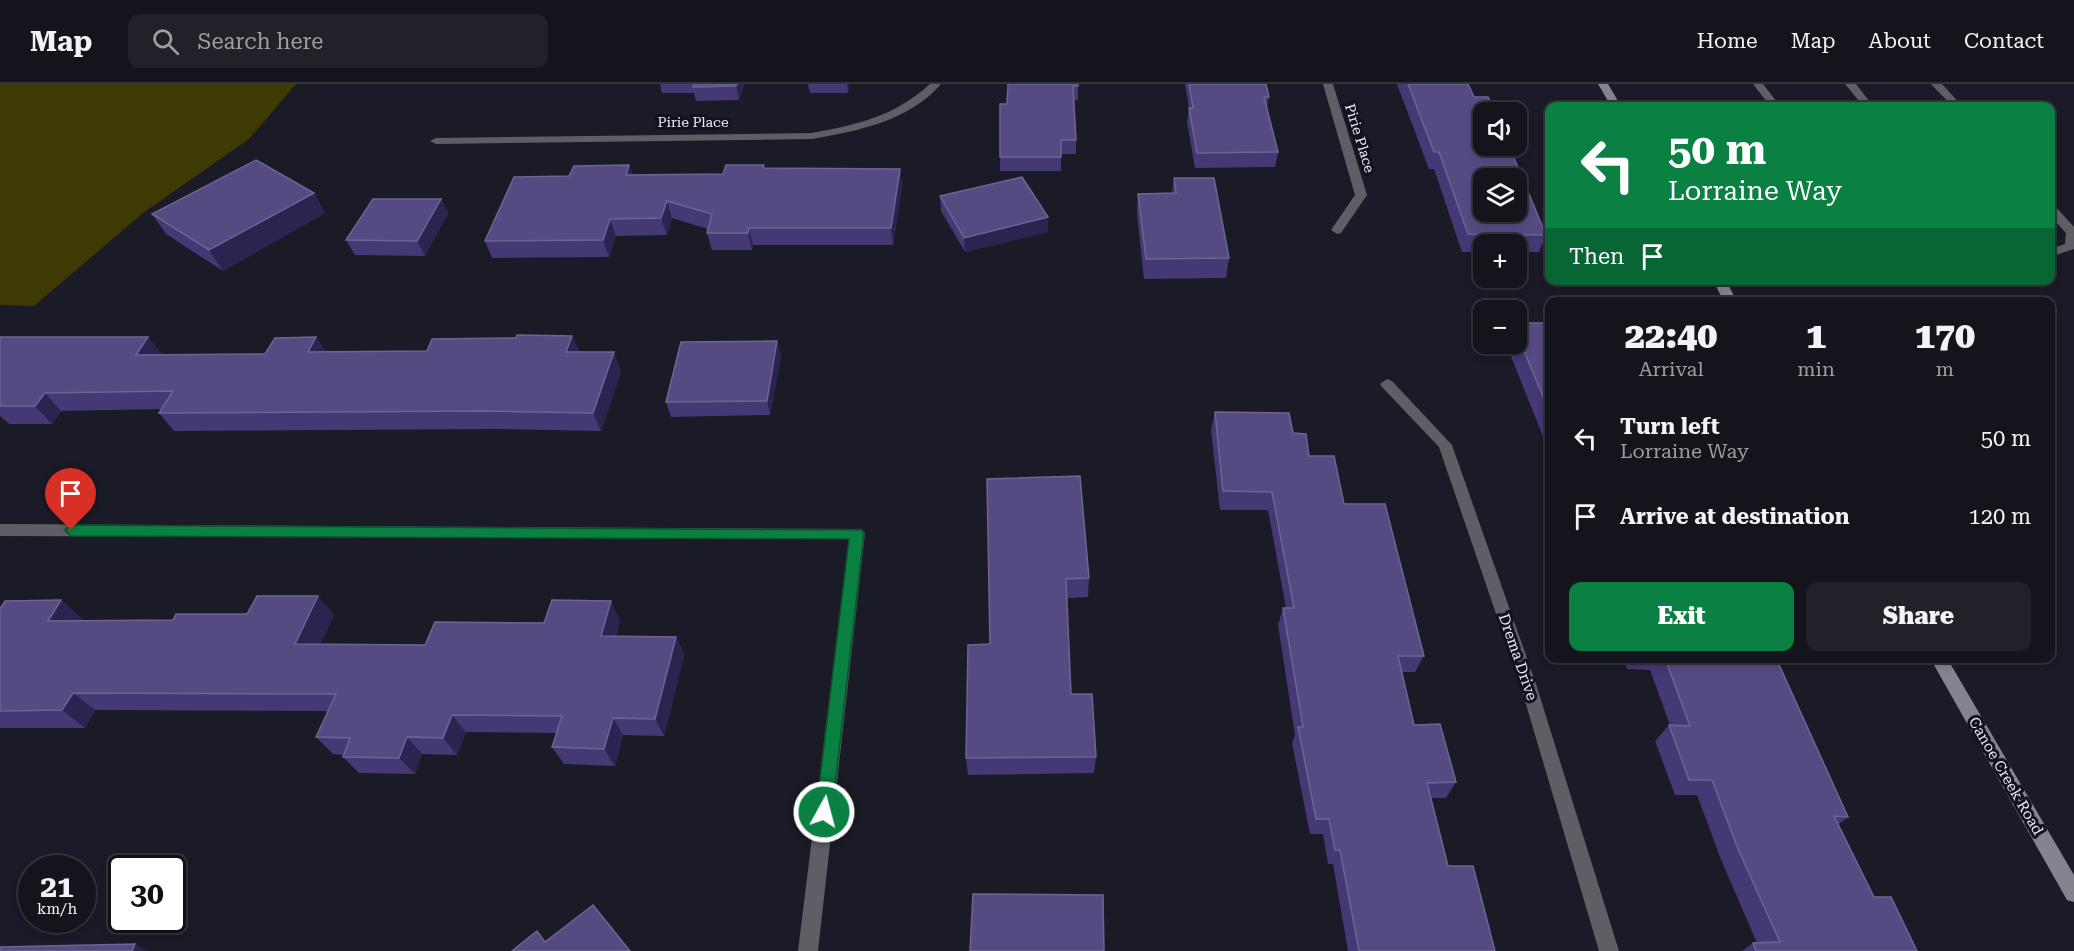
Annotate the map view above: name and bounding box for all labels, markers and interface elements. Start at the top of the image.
search box [128,14,548,68]
text: Map [30,25,92,58]
icon: search [149,25,182,58]
text: Search here [197,29,323,54]
text: Home [1697,29,1758,53]
text: Map [1791,29,1836,53]
text: About [1869,29,1931,53]
text: Contact [1964,29,2044,53]
street label: Pirie Place [1342,102,1378,175]
map controls [1473,102,1527,354]
button: sound [1473,102,1527,156]
street label: Pirie Place [657,114,729,130]
text: 50 m [1668,125,1766,174]
icon: left [1569,126,1647,204]
button: layers [1473,168,1527,222]
text: Lorraine Way [1668,175,1842,207]
button: + [1473,234,1527,288]
icon: arrive [1636,240,1669,273]
text: Then [1569,244,1624,269]
button: − [1473,300,1527,354]
text: 22:40 [1625,315,1717,357]
text: 1 [1806,315,1826,357]
text: 170 [1915,315,1975,357]
text: Arrival [1639,357,1704,381]
text: min [1797,357,1835,381]
text: m [1936,357,1954,381]
text: Turn left [1620,414,1720,439]
icon: left [1569,422,1602,455]
text: 50 m [1981,426,2031,451]
text: Lorraine Way [1620,439,1749,463]
pin [45,468,96,530]
icon: arrive [54,477,87,510]
icon: arrive [1569,500,1602,533]
text: Arrive at destination [1620,504,1849,529]
text: 120 m [1968,504,2031,529]
button: Exit [1569,582,1794,651]
button: Share [1806,582,2031,651]
street label: Drema Drive [1495,611,1541,703]
street label: Canoe Creek Road [1965,714,2047,839]
position arrow [792,780,856,844]
speed limit sign: 30 [108,855,186,933]
text: 21 [40,869,74,904]
text: km/h [37,900,77,918]

